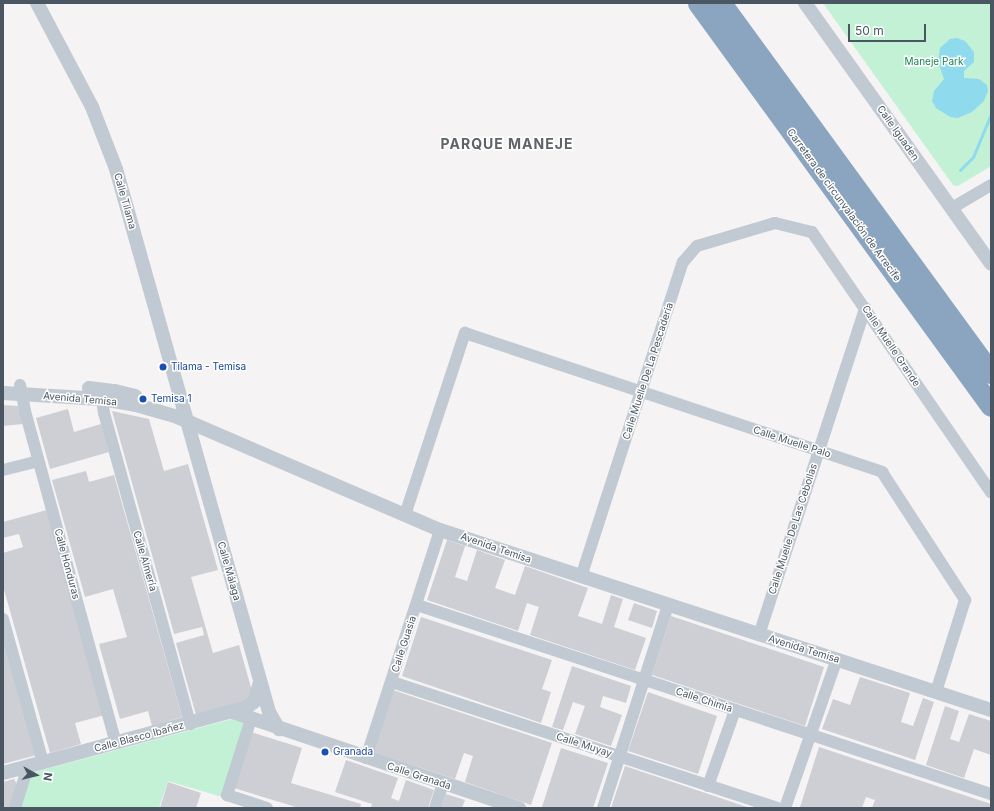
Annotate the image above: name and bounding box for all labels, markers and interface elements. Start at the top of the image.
scale bar [850,16,928,42]
text: 50 m [855,23,884,38]
park label: Maneje Park [905,56,963,68]
street label: Calle Iguaden [875,103,921,163]
street label: Carretera de circunvalación de Arrecife [785,126,903,284]
district label: PARQUE MANEJE [441,136,573,152]
street label: Calle Tilama [111,172,139,230]
street label: Calle Muelle De La Pescaderia [620,301,676,441]
street label: Calle Muelle Grande [859,303,923,389]
place label: Tilama - Temisa [171,361,246,373]
marker: Tilama - Temisa [158,362,168,372]
street label: Avenida Temisa [43,390,117,408]
place label: Temisa 1 [151,393,191,405]
marker: Temisa 1 [138,394,148,404]
street label: Calle Muelle Palo [752,424,832,460]
street label: Calle Muelle De Las Cebollas [766,462,820,596]
street label: Calle Honduras [52,527,82,601]
street label: Calle Almería [131,529,159,593]
street label: Avenida Temisa [459,530,533,566]
street label: Calle Málaga [215,540,243,602]
street label: Calle Guasia [389,614,419,674]
street label: Avenida Temisa [767,632,841,666]
street label: Calle Chimia [674,685,734,715]
street label: Calle Blasco Ibañez [93,719,185,755]
street label: Calle Muyay [555,730,613,760]
place label: Granada [333,746,373,758]
marker: Granada [320,747,330,757]
north arrow [16,755,56,795]
street label: Calle Granada [386,760,452,792]
text: N [40,772,55,782]

